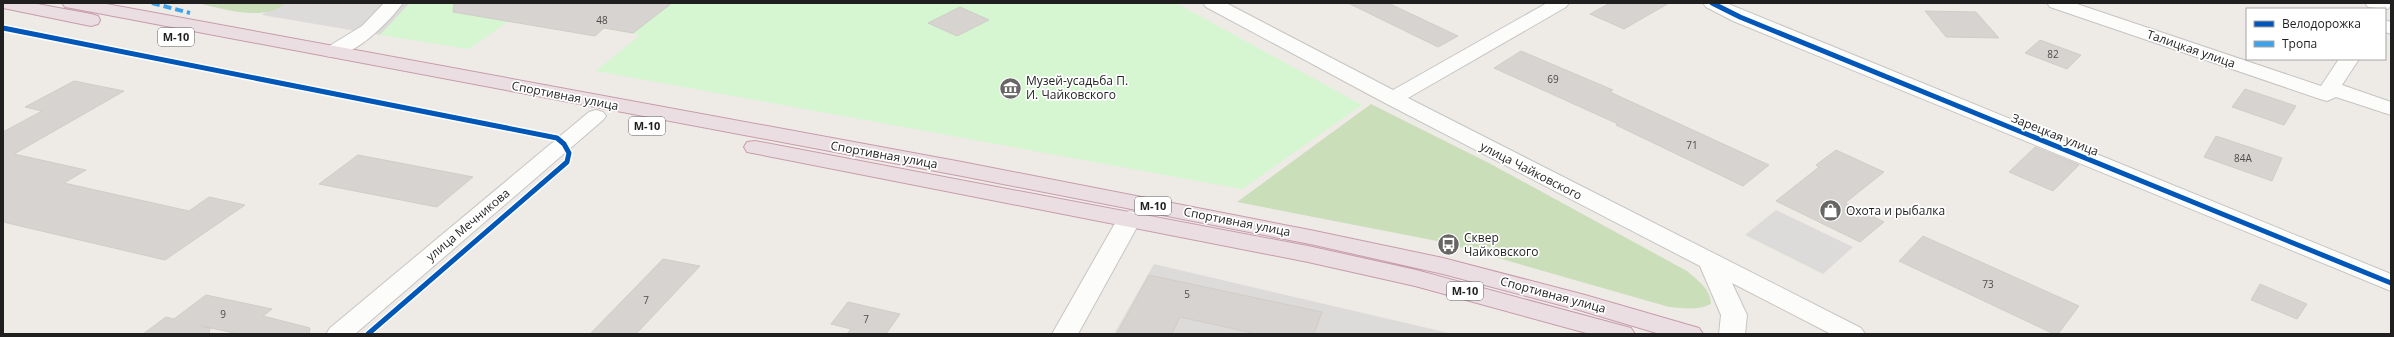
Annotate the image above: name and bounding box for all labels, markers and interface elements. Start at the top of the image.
legend [2246,8,2386,60]
house number: 48 [596,13,608,27]
text: Велодорожка [2282,15,2361,32]
street label: Талицкая улица [2145,25,2238,72]
road number: М-10 [158,28,194,46]
text: Тропа [2282,35,2317,52]
house number: 82 [2047,47,2059,61]
place label: Музей-усадьба П. И. Чайковского [1026,72,1128,103]
house number: 69 [1547,72,1559,86]
museum icon: Музей-усадьба П. И. Чайковского [997,75,1023,101]
street label: Спортивная улица [510,77,620,114]
street label: Зарецкая улица [2009,109,2101,160]
road number: М-10 [629,117,665,135]
street label: Спортивная улица [829,137,939,172]
street label: улица Чайковского [1477,137,1585,204]
house number: 71 [1686,138,1698,152]
house number: 84А [2234,151,2253,165]
street label: улица Мечникова [422,184,513,265]
road number: М-10 [1135,197,1171,215]
shop icon: Охота и рыбалка [1817,198,1843,224]
place label: Охота и рыбалка [1846,202,1945,219]
street label: Спортивная улица [1182,203,1292,240]
place label: Сквер Чайковского [1464,229,1538,260]
bus stop icon: Сквер Чайковского [1435,232,1461,258]
street label: Спортивная улица [1499,272,1608,317]
house number: 73 [1982,277,1994,291]
road number: М-10 [1447,282,1483,300]
house number: 5 [1184,287,1190,301]
house number: 7 [643,293,649,307]
house number: 9 [220,307,226,321]
house number: 7 [863,312,869,326]

